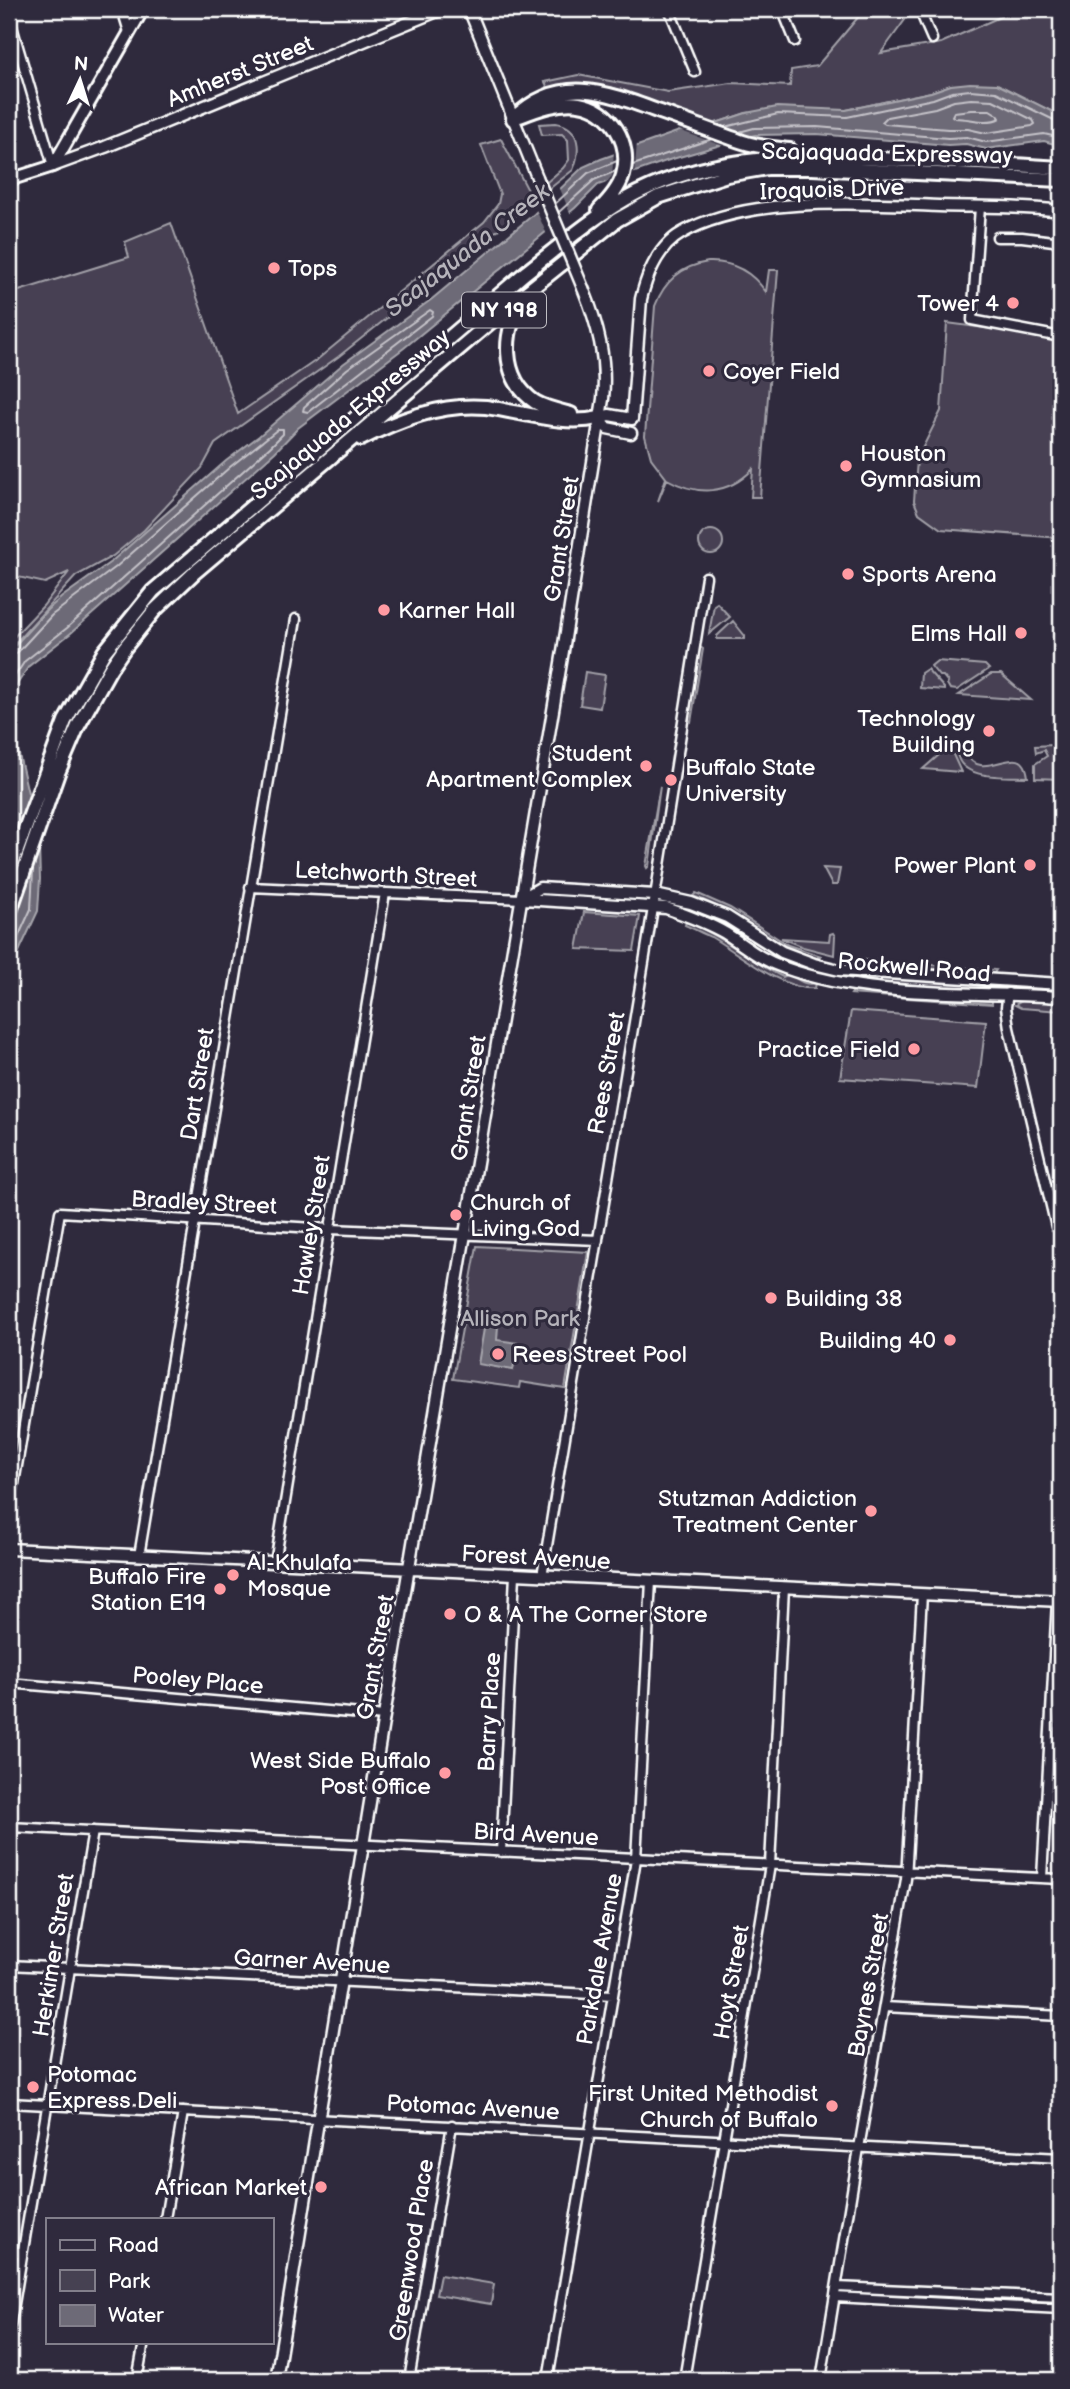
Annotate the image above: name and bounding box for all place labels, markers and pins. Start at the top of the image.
place label: Tops [288,255,337,283]
marker: Tops [266,260,282,276]
place label: Tower 4 [917,290,999,318]
marker: Tower 4 [1005,295,1021,311]
place label: Coyer Field [723,358,840,386]
marker: Coyer Field [701,363,717,379]
place label: Houston Gymnasium [860,440,981,494]
marker: Houston Gymnasium [838,458,854,474]
place label: Sports Arena [862,561,997,589]
marker: Sports Arena [840,566,856,582]
place label: Karner Hall [398,597,515,625]
marker: Karner Hall [376,602,392,618]
place label: Elms Hall [910,620,1007,648]
marker: Elms Hall [1013,625,1029,641]
place label: Technology Building [857,705,976,759]
marker: Technology Building [981,723,997,739]
place label: Student Apartment Complex [426,740,632,794]
place label: Buffalo State University [685,754,815,808]
marker: Student Apartment Complex [638,758,654,774]
marker: Buffalo State University [663,772,679,788]
place label: Power Plant [894,852,1016,880]
marker: Power Plant [1022,857,1038,873]
place label: Practice Field [757,1036,900,1064]
marker: Practice Field [906,1041,922,1057]
place label: Church of Living God [470,1189,580,1243]
marker: Church of Living God [448,1207,464,1223]
place label: Building 38 [785,1285,902,1313]
marker: Building 38 [763,1290,779,1306]
place label: Building 40 [819,1327,936,1355]
marker: Building 40 [942,1332,958,1348]
place label: Rees Street Pool [512,1341,687,1369]
marker: Rees Street Pool [490,1346,506,1362]
place label: Stutzman Addiction Treatment Center [658,1485,858,1539]
marker: Stutzman Addiction Treatment Center [863,1503,879,1519]
place label: Al-Khulafa Mosque [247,1549,352,1603]
place label: Buffalo Fire Station E19 [88,1563,206,1617]
marker: Al-Khulafa Mosque [225,1567,241,1583]
marker: Buffalo Fire Station E19 [212,1581,228,1597]
place label: O & A The Corner Store [464,1601,708,1629]
marker: O & A The Corner Store [442,1606,458,1622]
place label: West Side Buffalo Post Office [250,1747,431,1801]
marker: West Side Buffalo Post Office [437,1765,453,1781]
place label: Potomac Express Deli [47,2061,177,2115]
marker: Potomac Express Deli [25,2079,41,2095]
place label: First United Methodist Church of Buffalo [588,2080,818,2134]
marker: First United Methodist Church of Buffalo [824,2098,840,2114]
place label: African Market [155,2174,307,2202]
marker: African Market [313,2179,329,2195]

